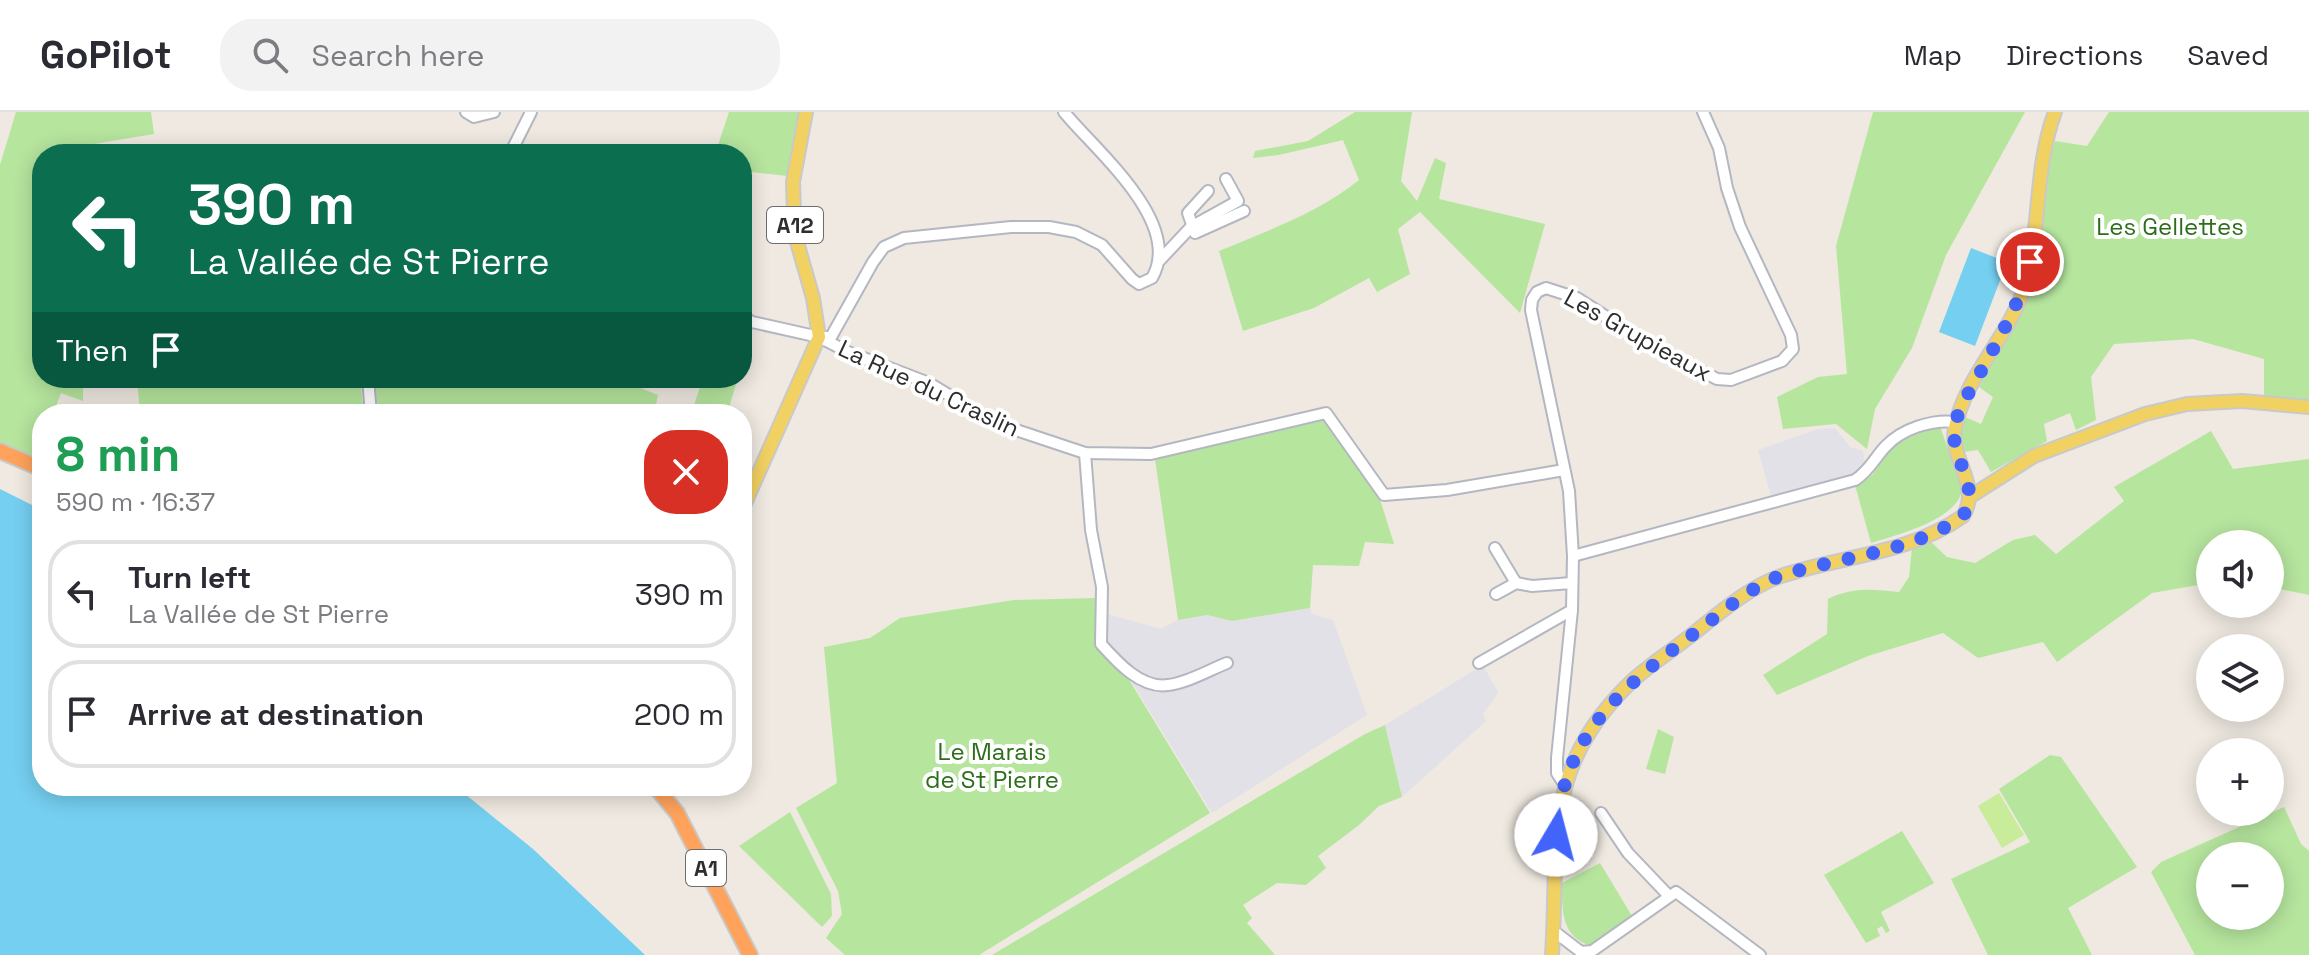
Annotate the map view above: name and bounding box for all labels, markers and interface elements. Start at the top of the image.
search box [220,19,780,91]
text: GoPilot [40,31,172,79]
icon: search [248,33,292,77]
text: Search here [312,36,484,75]
text: Map [1904,37,1962,73]
text: Directions [2006,37,2143,73]
text: Saved [2187,37,2269,73]
text: 390 m [188,169,355,240]
icon: left [56,176,160,280]
road number: A12 [767,207,823,243]
park label: Les Gellettes [2096,211,2244,242]
pin [1996,228,2064,296]
text: La Vallée de St Pierre [188,239,550,285]
icon: arrive [2008,240,2052,284]
street label: Les Grupieaux [1559,282,1717,388]
icon: arrive [144,328,188,372]
text: Then [56,331,128,370]
street label: La Rue du Craslin [833,332,1025,444]
text: 8 min [56,424,180,485]
button: close [644,430,728,514]
text: 590 m · 16:37 [56,485,215,519]
map controls [2196,530,2284,930]
button: sound [2196,530,2284,618]
text: Turn left [128,558,251,597]
icon: left [60,572,104,616]
text: 390 m [635,575,724,614]
text: La Vallée de St Pierre [128,597,389,631]
button: layers [2196,634,2284,722]
icon: arrive [60,692,104,736]
text: Arrive at destination [128,695,424,734]
text: 200 m [634,695,724,734]
park label: Le Marais de St Pierre [925,736,1059,795]
button: + [2196,738,2284,826]
position arrow [1514,793,1598,877]
button: − [2196,842,2284,930]
road number: A1 [686,850,726,886]

